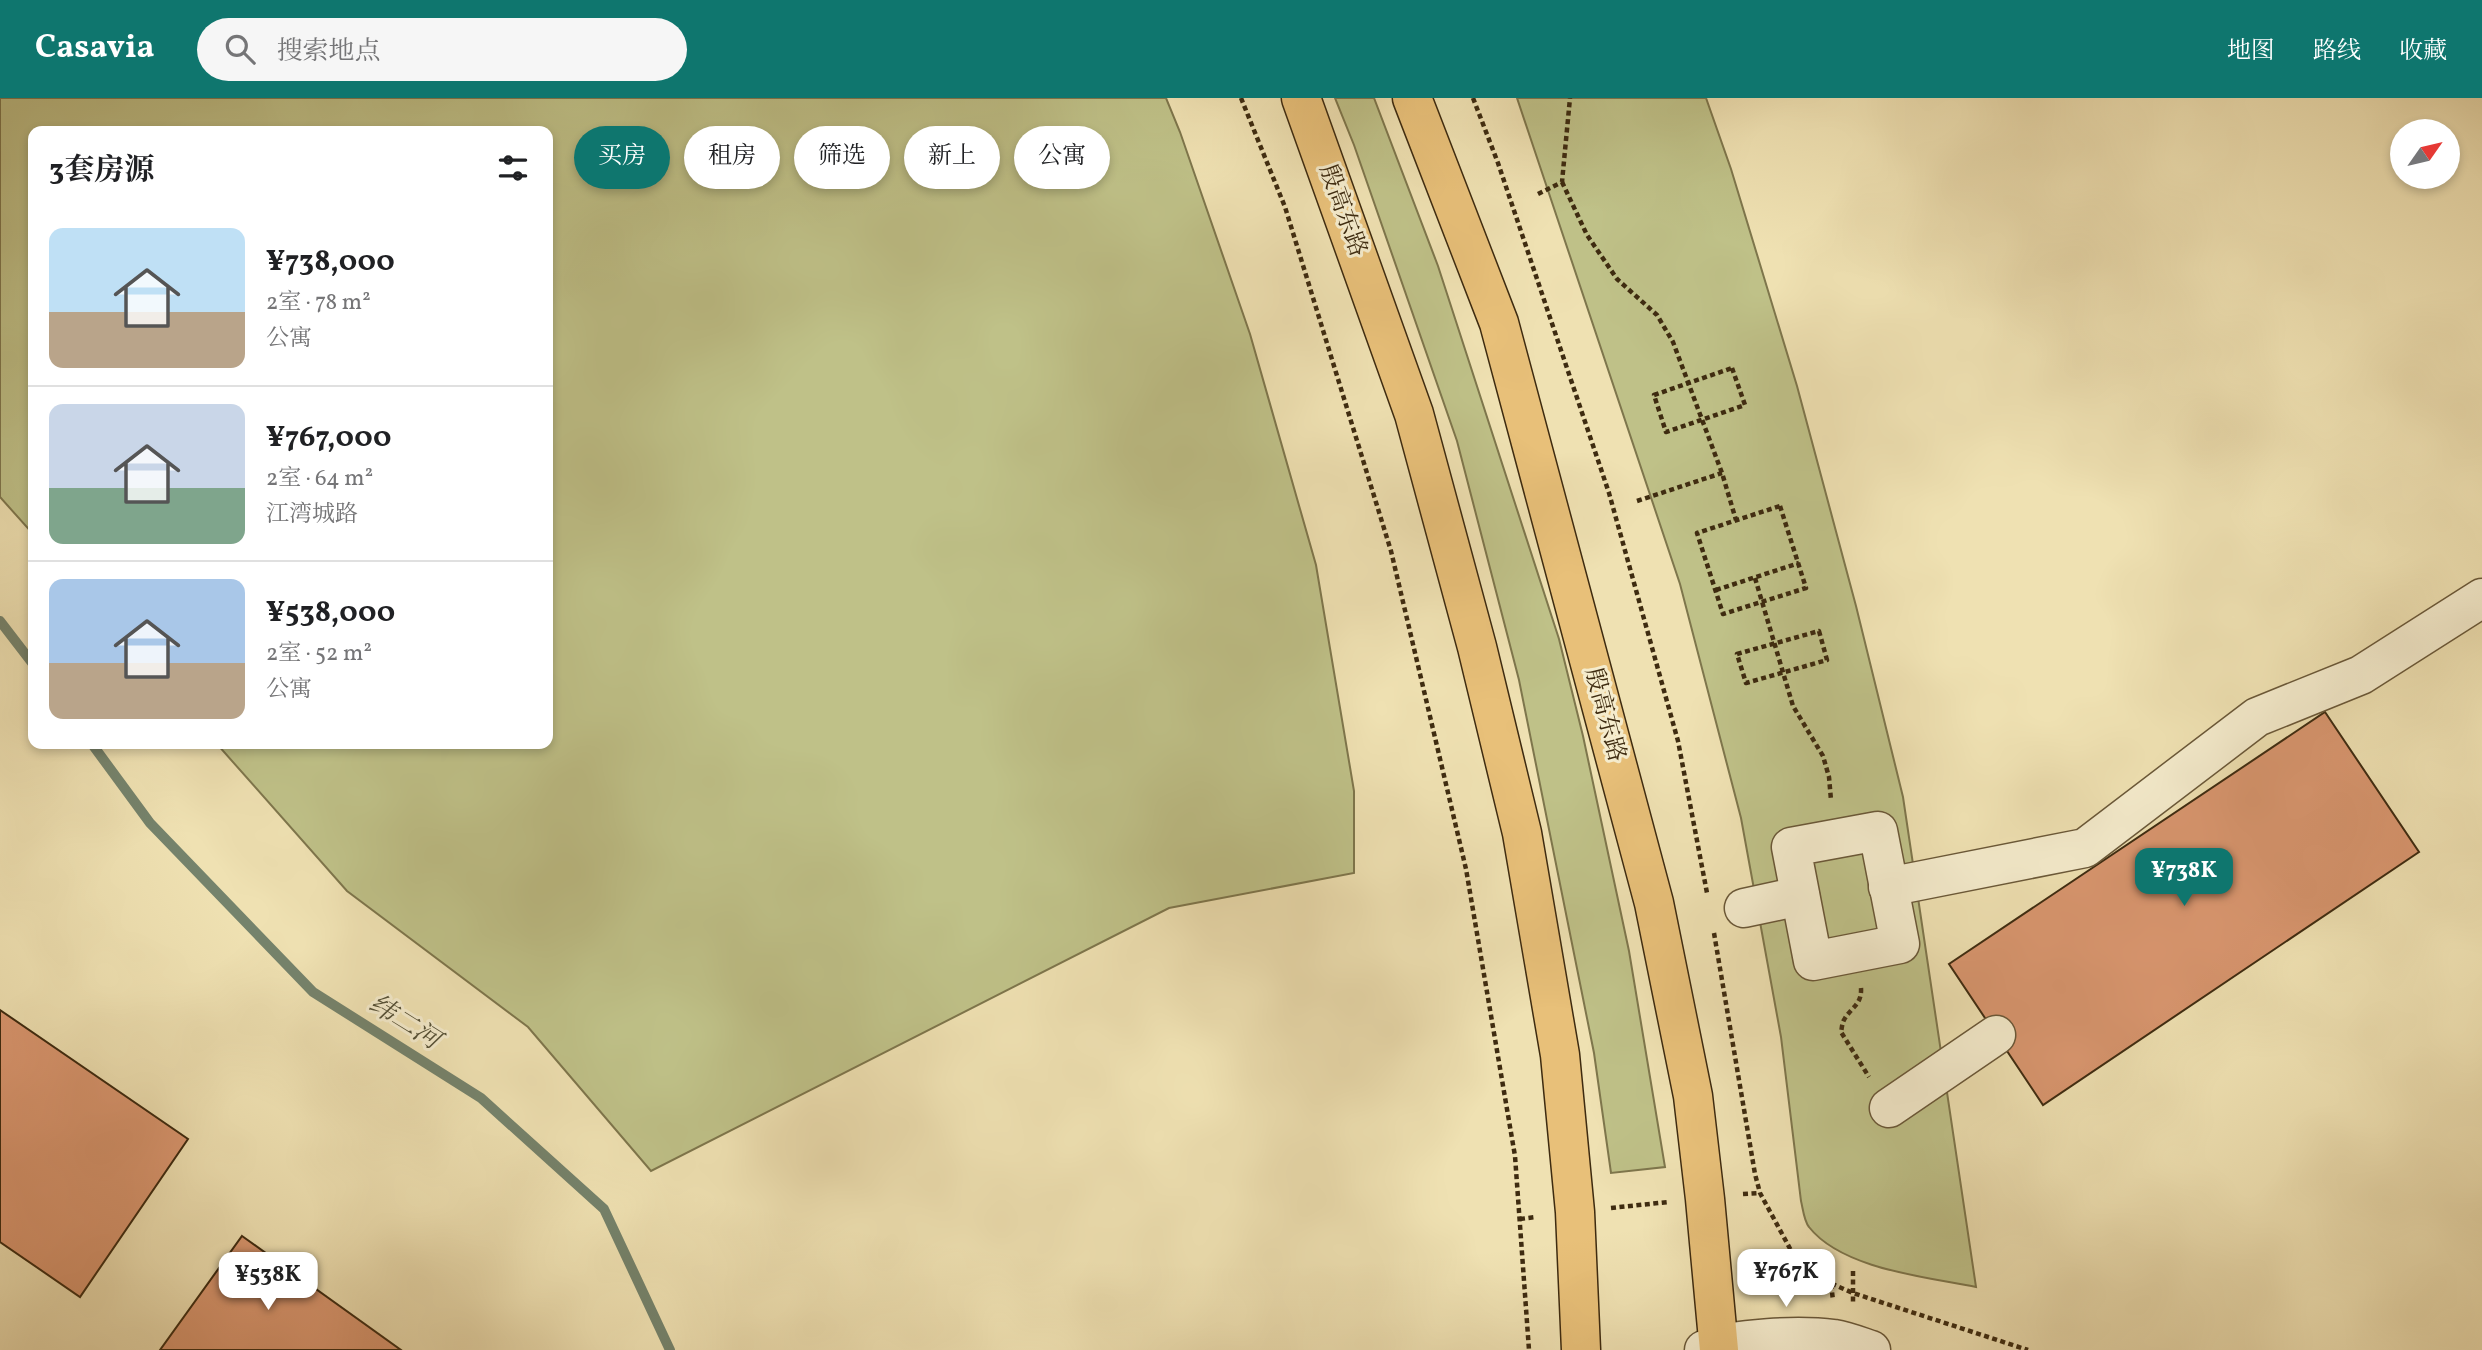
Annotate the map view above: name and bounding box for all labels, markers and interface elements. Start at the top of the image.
search box [197,18,687,81]
text: Casavia [35,26,155,72]
icon: search [221,30,259,68]
text: 搜索地点 [277,34,381,70]
text: 地图 [2227,35,2275,69]
text: 路线 [2313,35,2361,69]
text: 收藏 [2399,35,2447,69]
north arrow [2390,119,2460,189]
map controls [2390,119,2460,189]
chip: 买房 [574,126,670,189]
chip: 租房 [684,126,780,189]
chip: 筛选 [794,126,890,189]
chip: 新上 [904,126,1000,189]
chip: 公寓 [1014,126,1110,189]
icon: filters [494,149,532,187]
text: 3套房源 [49,150,154,192]
street label: 殷高东路 [1310,160,1374,262]
text: ¥738,000 [266,241,395,283]
icon: home [105,256,189,340]
text: 2室 · 78 m² [266,287,371,319]
text: 公寓 [266,323,312,355]
text: ¥767,000 [266,417,391,459]
icon: home [105,432,189,516]
text: 2室 · 64 m² [266,463,373,495]
text: 江湾城路 [266,499,358,531]
text: ¥538,000 [266,592,395,634]
icon: home [105,607,189,691]
text: 2室 · 52 m² [266,638,372,670]
street label: 殷高东路 [1575,664,1633,766]
text: 公寓 [266,674,312,706]
pin: ¥738K [2135,848,2233,908]
text: ¥738K [2151,855,2217,887]
water label: 纬二河 [361,987,450,1061]
pin: ¥767K [1737,1250,1835,1309]
pin: ¥538K [219,1252,317,1312]
text: ¥767K [1753,1256,1819,1288]
text: ¥538K [235,1259,301,1291]

